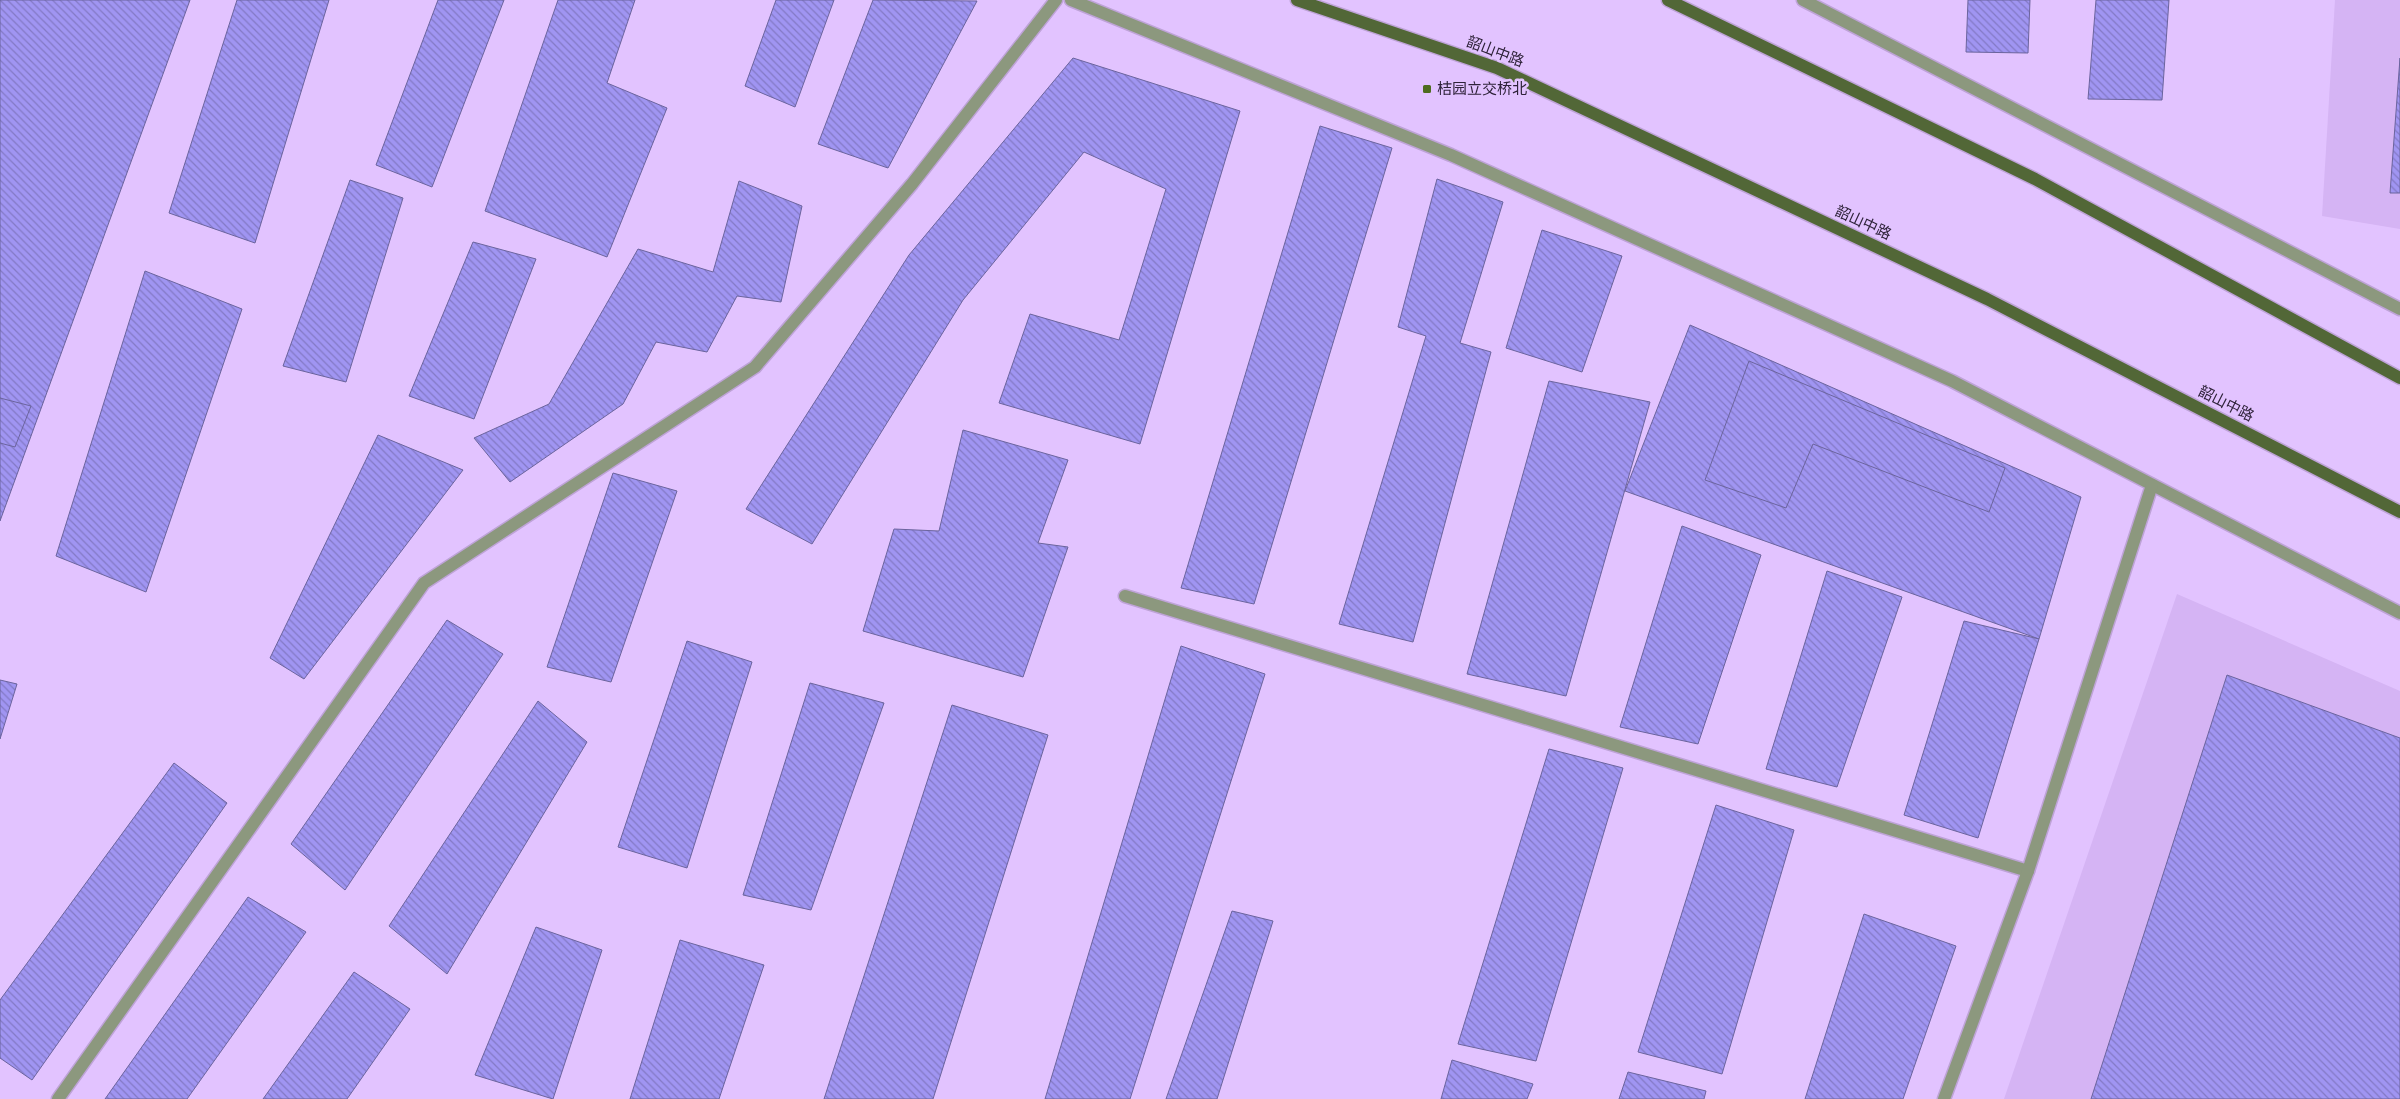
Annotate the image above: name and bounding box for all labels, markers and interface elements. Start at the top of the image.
street label: 韶山中路 [1463,31,1527,73]
place label: 桔园立交桥北 [1437,79,1527,100]
marker: 桔园立交桥北 [1421,83,1433,95]
street label: 韶山中路 [1831,201,1895,245]
street label: 韶山中路 [2194,381,2258,427]

